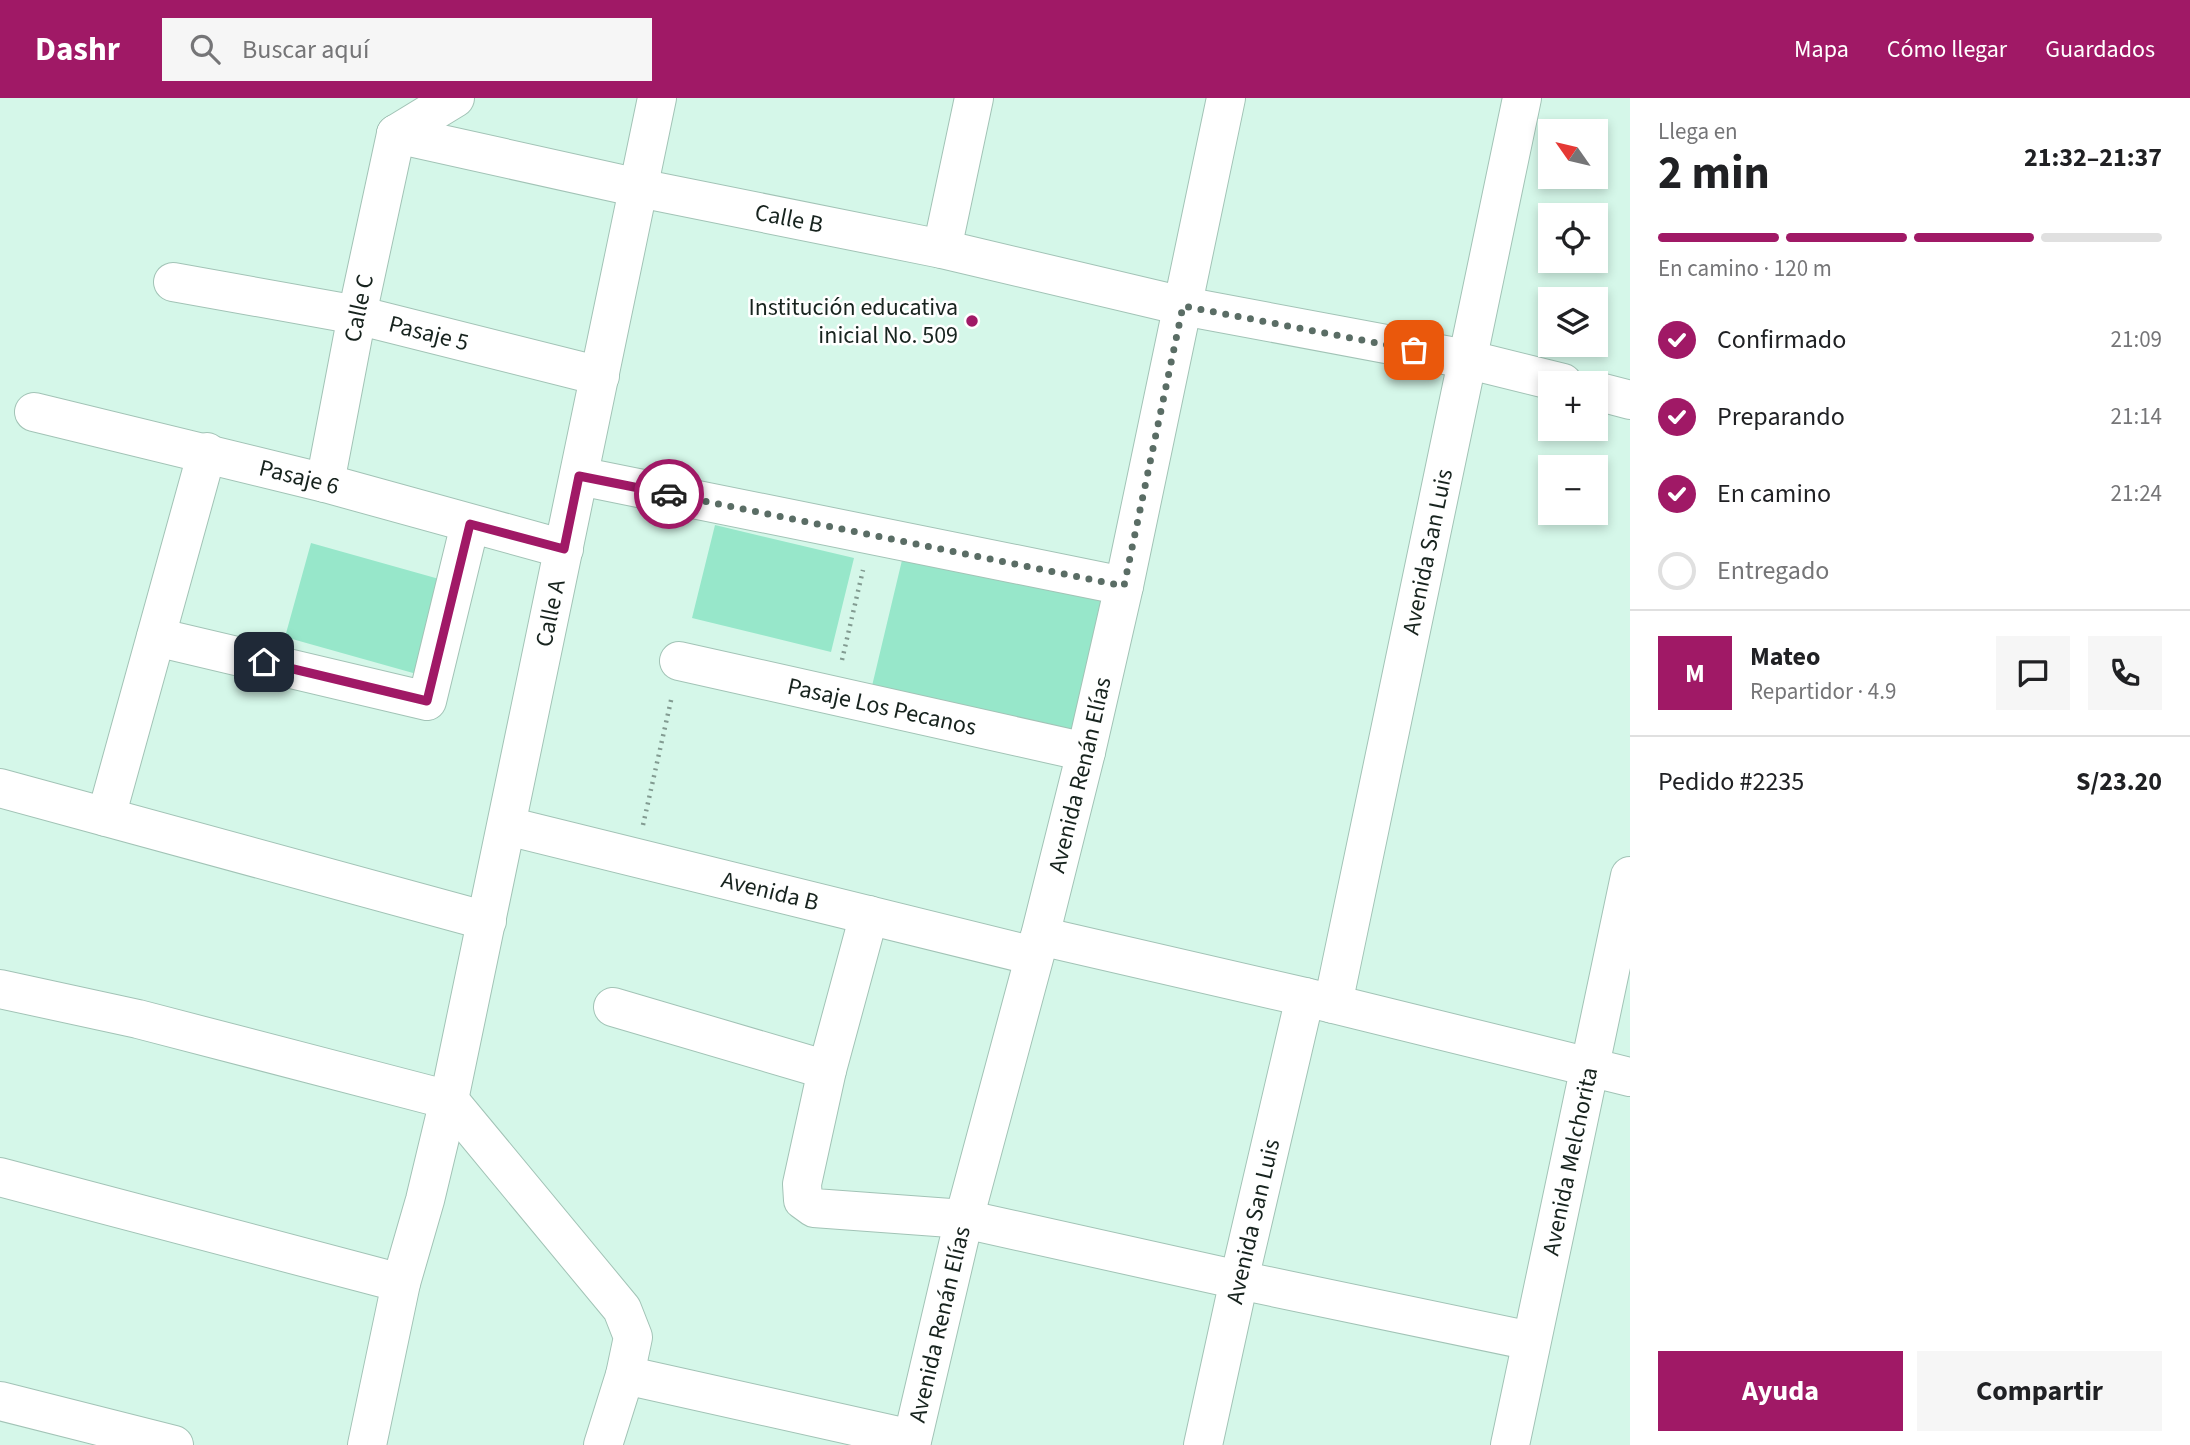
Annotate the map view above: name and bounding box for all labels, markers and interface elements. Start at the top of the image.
search box [162,18,652,81]
text: Dashr [35,26,120,73]
icon: search [186,30,224,68]
text: Buscar aquí [242,31,369,68]
text: Mapa [1794,32,1849,67]
text: Cómo llegar [1887,32,2007,67]
text: Guardados [2045,32,2155,67]
text: Llega en [1658,115,1738,148]
north arrow [1538,119,1608,189]
map controls [1538,119,1608,525]
text: 21:32–21:37 [2024,139,2162,176]
text: 2 min [1658,141,1770,206]
street label: Calle B [752,194,826,242]
button: locate [1538,203,1608,273]
text: En camino · 120 m [1658,252,1832,285]
street label: Calle C [335,271,383,345]
button: layers [1538,287,1608,357]
place label: Institución educativa inicial No. 509 [748,290,958,353]
street label: Pasaje 5 [385,306,473,360]
marker: Institución educativa inicial No. 509 [964,313,980,329]
pin [1384,320,1444,380]
icon: check [1658,321,1696,359]
text: Confirmado [1717,321,1846,358]
text: 21:09 [2111,323,2162,356]
icon: bag [1395,331,1433,369]
button: + [1538,371,1608,441]
icon: check [1658,398,1696,436]
text: Preparando [1717,398,1845,435]
text: 21:14 [2111,400,2162,433]
street label: Pasaje 6 [256,450,343,504]
button: − [1538,455,1608,525]
courier [634,459,704,529]
street label: Avenida San Luis [1393,466,1462,638]
icon: car [650,475,688,513]
icon: check [1658,475,1696,513]
text: En camino [1717,475,1831,512]
text: 21:24 [2111,477,2162,510]
text: Entregado [1717,552,1829,589]
street label: Calle A [526,576,574,650]
pin [234,632,294,692]
button: chat [1996,636,2070,710]
button: phone [2088,636,2162,710]
text: Mateo [1750,638,1820,675]
icon: home [245,643,283,681]
text: M [1685,655,1705,692]
street label: Pasaje Los Pecanos [784,668,980,744]
street label: Avenida Renán Elías [1039,674,1120,877]
text: Repartidor · 4.9 [1750,675,1896,708]
text: Pedido #2235 [1658,763,1804,800]
text: S/23.20 [2076,763,2162,800]
street label: Avenida B [718,862,823,920]
street label: Avenida Melchorita [1533,1064,1607,1259]
street label: Avenida San Luis [1217,1135,1289,1307]
street label: Avenida Renán Elías [899,1223,979,1426]
button: Ayuda [1658,1351,1903,1431]
button: Compartir [1917,1351,2162,1431]

